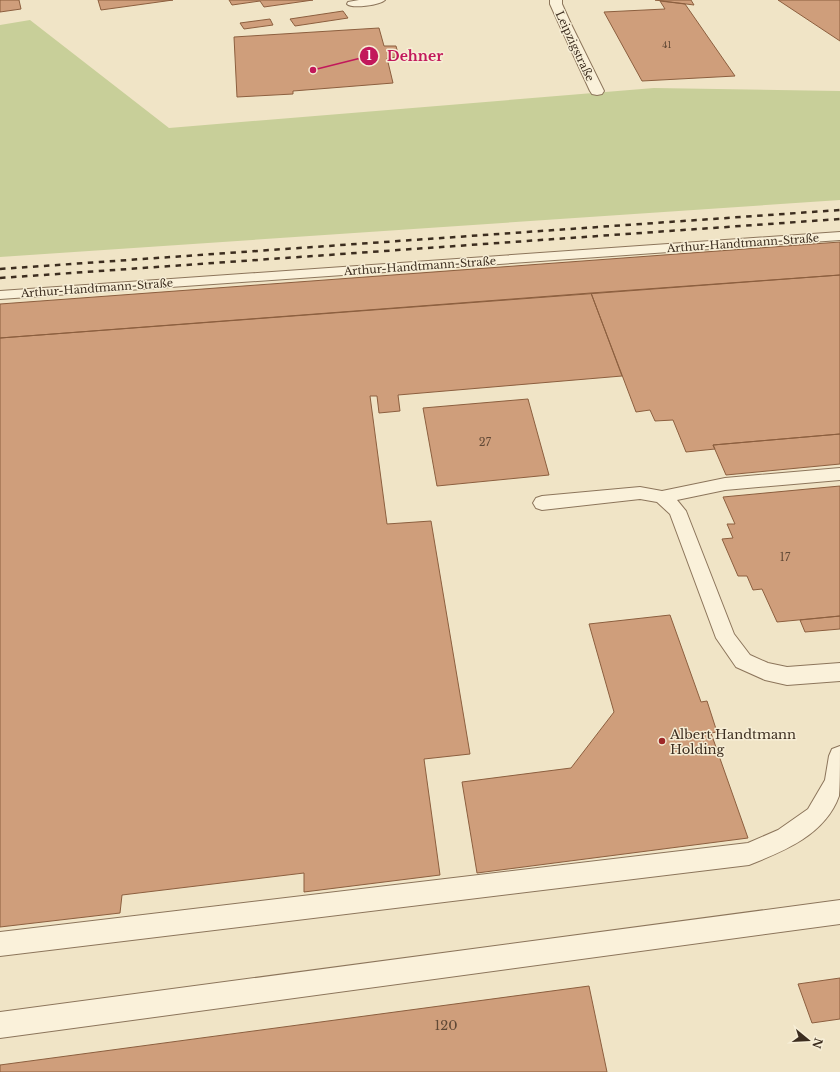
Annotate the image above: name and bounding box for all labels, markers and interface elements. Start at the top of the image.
street label: Leipzigstraße [553,8,597,84]
house number: 41 [662,39,672,50]
callout: Dehner [359,43,451,69]
text: Dehner [387,47,443,65]
text: 1 [366,48,372,63]
street label: Arthur-Handtmann-Straße [665,231,820,255]
street label: Arthur-Handtmann-Straße [342,254,497,278]
street label: Arthur-Handtmann-Straße [19,276,174,300]
house number: 27 [479,435,492,449]
house number: 17 [780,550,791,564]
place label: Albert Handtmann Holding [669,726,796,758]
marker: Albert Handtmann Holding [657,736,667,746]
house number: 120 [434,1017,458,1034]
north arrow [788,1020,828,1060]
text: N [809,1036,826,1051]

